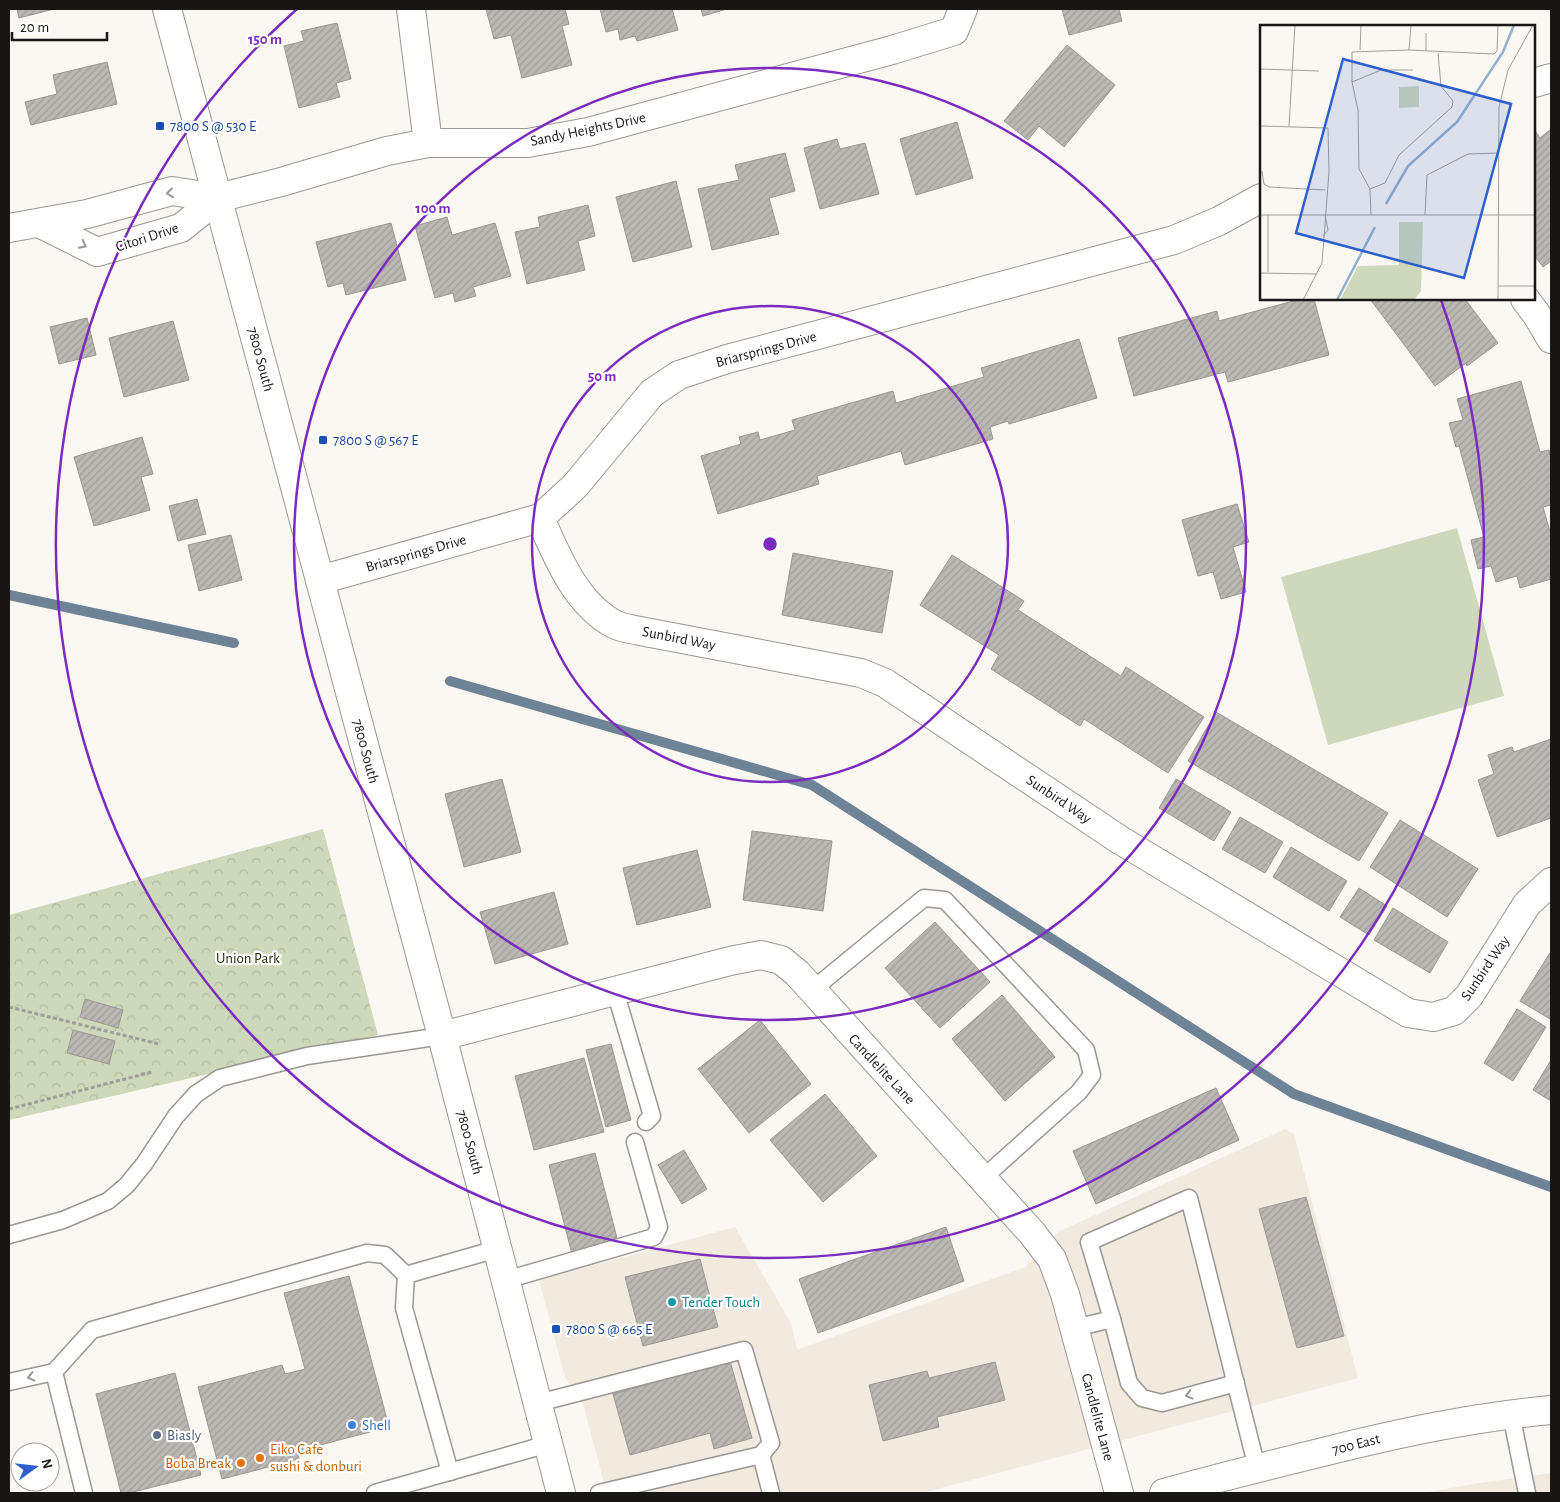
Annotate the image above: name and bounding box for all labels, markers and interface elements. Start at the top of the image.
scale bar [12,10,108,42]
text: 20 m [20,20,49,35]
inset map [1260,25,1535,300]
text: 150 m [248,32,282,47]
street label: Sandy Heights Drive [529,110,647,149]
place label: 7800 S @ 530 E [170,119,256,134]
marker: 7800 S @ 530 E [154,120,166,132]
one-way arrow [166,187,174,198]
text: 100 m [415,201,451,216]
street label: Citori Drive [114,220,181,255]
one-way arrow [78,239,87,249]
street label: 7800 South [245,325,276,393]
street label: Briarsprings Drive [714,329,818,370]
text: 50 m [588,369,616,384]
place label: 7800 S @ 567 E [333,433,418,448]
marker: 7800 S @ 567 E [317,434,329,446]
street label: Briarsprings Drive [364,532,468,575]
centre of rings [761,535,779,553]
street label: Sunbird Way [641,624,717,653]
street label: 7800 South [350,717,381,785]
street label: Sunbird Way [1024,772,1094,827]
street label: Sunbird Way [1458,933,1513,1003]
park label: Union Park [216,951,280,966]
street label: Candlelite Lane [846,1031,918,1107]
street label: 7800 South [454,1108,485,1176]
place label: Tender Touch [682,1295,760,1310]
marker: Tender Touch [666,1296,678,1308]
place label: 7800 S @ 665 E [566,1322,652,1337]
marker: 7800 S @ 665 E [550,1323,562,1335]
one-way arrow [27,1371,36,1382]
street label: Candlelite Lane [1079,1372,1116,1462]
one-way arrow [1186,1390,1194,1400]
place label: Shell [362,1418,391,1433]
marker: Shell [346,1419,358,1431]
place label: Biasly [167,1428,202,1443]
marker: Biasly [151,1429,163,1441]
street label: 700 East [1331,1431,1382,1458]
north arrow [10,1442,60,1492]
place label: Eiko Cafe sushi & donburi [270,1442,362,1474]
marker: Eiko Cafe sushi & donburi [254,1452,266,1464]
place label: Boba Break [165,1456,231,1471]
text: N [39,1457,55,1470]
marker: Boba Break [235,1457,247,1469]

